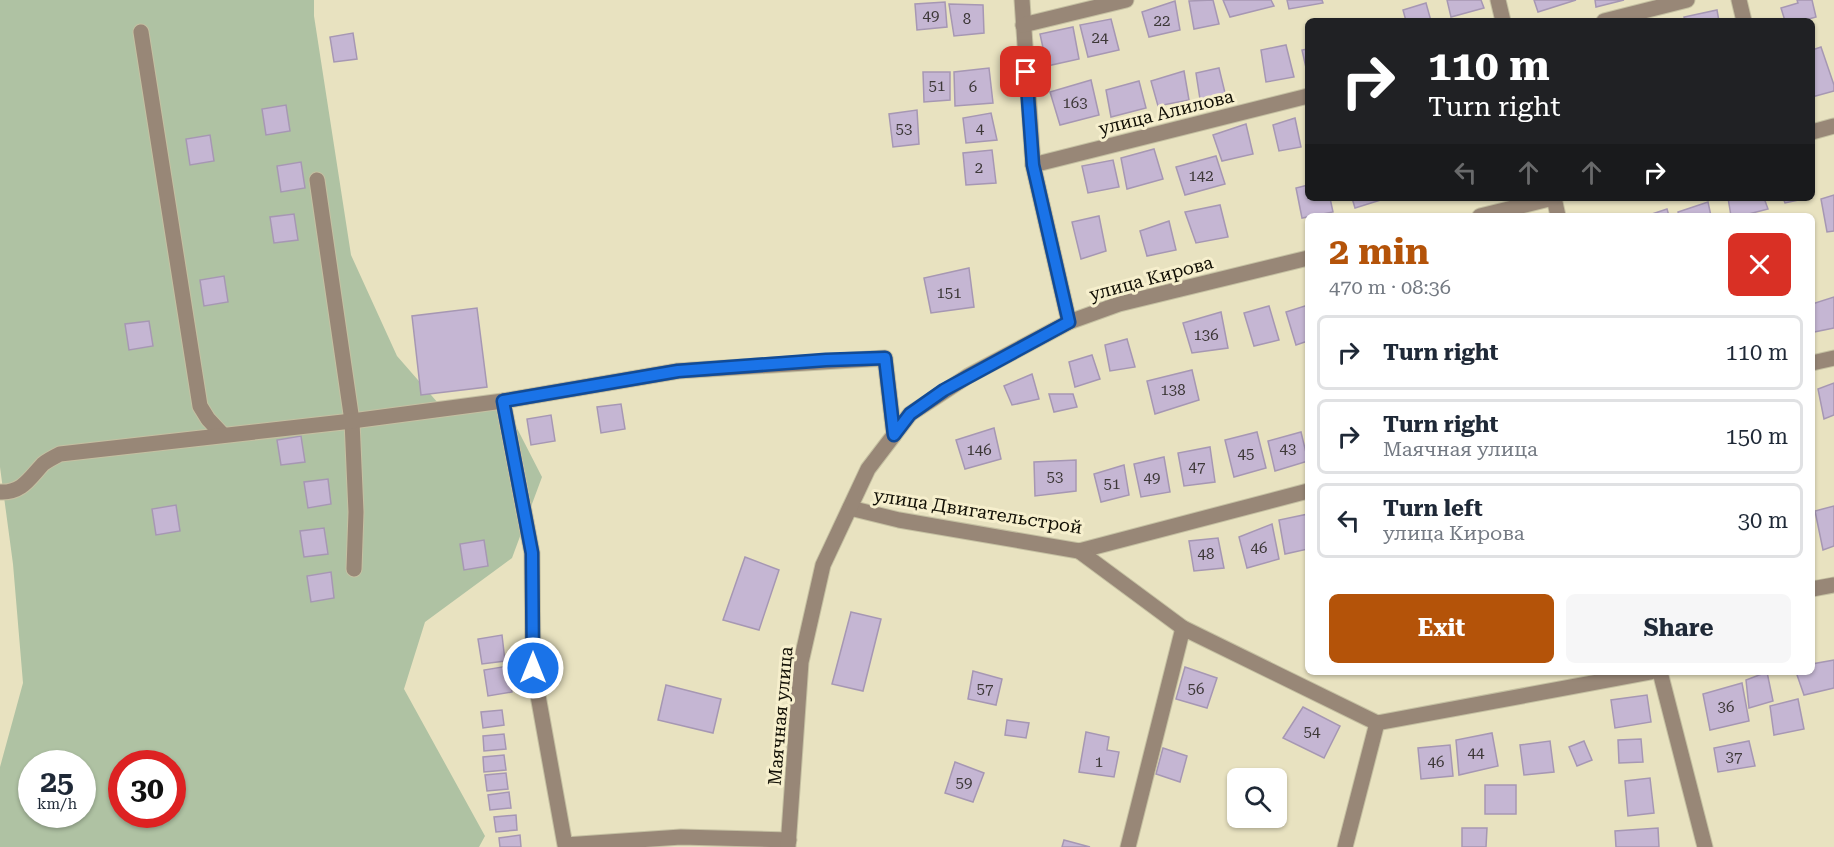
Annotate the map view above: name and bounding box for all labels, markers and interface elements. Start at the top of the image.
house number: 49 [923,7,939,25]
house number: 8 [963,10,971,28]
house number: 22 [1154,12,1170,30]
house number: 24 [1092,29,1109,47]
text: 110 m [1428,41,1550,90]
icon: right [1329,42,1407,120]
pin [1000,46,1051,97]
icon: arrive [1009,55,1042,88]
house number: 51 [929,77,945,95]
house number: 6 [969,78,977,96]
street label: улица Алилова [1096,85,1236,139]
text: Turn right [1428,91,1561,123]
house number: 163 [1062,94,1088,112]
house number: 53 [896,120,912,138]
house number: 4 [976,120,985,138]
icon: left [1449,156,1482,189]
icon: ahead [1512,156,1545,189]
icon: ahead [1575,156,1608,189]
icon: right [1638,156,1671,189]
house number: 2 [975,159,983,177]
house number: 142 [1188,167,1214,185]
text: 2 min [1329,231,1429,273]
button: close [1728,233,1791,296]
street label: улица Кирова [1087,251,1215,305]
text: 470 m · 08:36 [1329,275,1451,299]
house number: 151 [936,284,962,302]
house number: 136 [1193,326,1219,344]
icon: right [1332,336,1365,369]
text: Turn right [1383,340,1498,365]
text: 110 m [1725,340,1788,365]
house number: 138 [1160,381,1186,399]
text: Turn right [1383,412,1498,437]
icon: right [1332,420,1365,453]
text: 150 m [1725,424,1788,449]
text: Маячная улица [1383,437,1538,461]
house number: 43 [1280,440,1296,458]
house number: 146 [966,441,992,459]
house number: 45 [1238,445,1254,463]
house number: 47 [1189,458,1205,476]
house number: 53 [1047,468,1063,486]
house number: 49 [1144,469,1160,487]
house number: 51 [1104,475,1120,493]
street label: улица Двигательстрой [872,484,1084,538]
text: Turn left [1383,496,1483,521]
icon: left [1332,504,1365,537]
text: 30 m [1738,508,1788,533]
text: улица Кирова [1383,521,1525,545]
house number: 46 [1251,539,1267,557]
house number: 48 [1198,545,1214,563]
button: Exit [1329,594,1554,663]
button: Share [1566,594,1791,663]
position arrow [501,636,565,700]
street label: Маячная улица [763,645,797,786]
house number: 57 [977,680,993,698]
house number: 56 [1188,680,1204,698]
house number: 36 [1718,698,1734,716]
house number: 54 [1304,723,1321,741]
house number: 44 [1468,744,1485,762]
house number: 37 [1726,748,1742,766]
speed limit sign: 30 [108,750,186,828]
house number: 1 [1095,753,1103,771]
house number: 46 [1428,753,1444,771]
text: 25 [40,764,74,799]
map controls [1227,768,1287,828]
button: search [1227,768,1287,828]
house number: 59 [956,774,972,792]
text: km/h [37,795,77,813]

